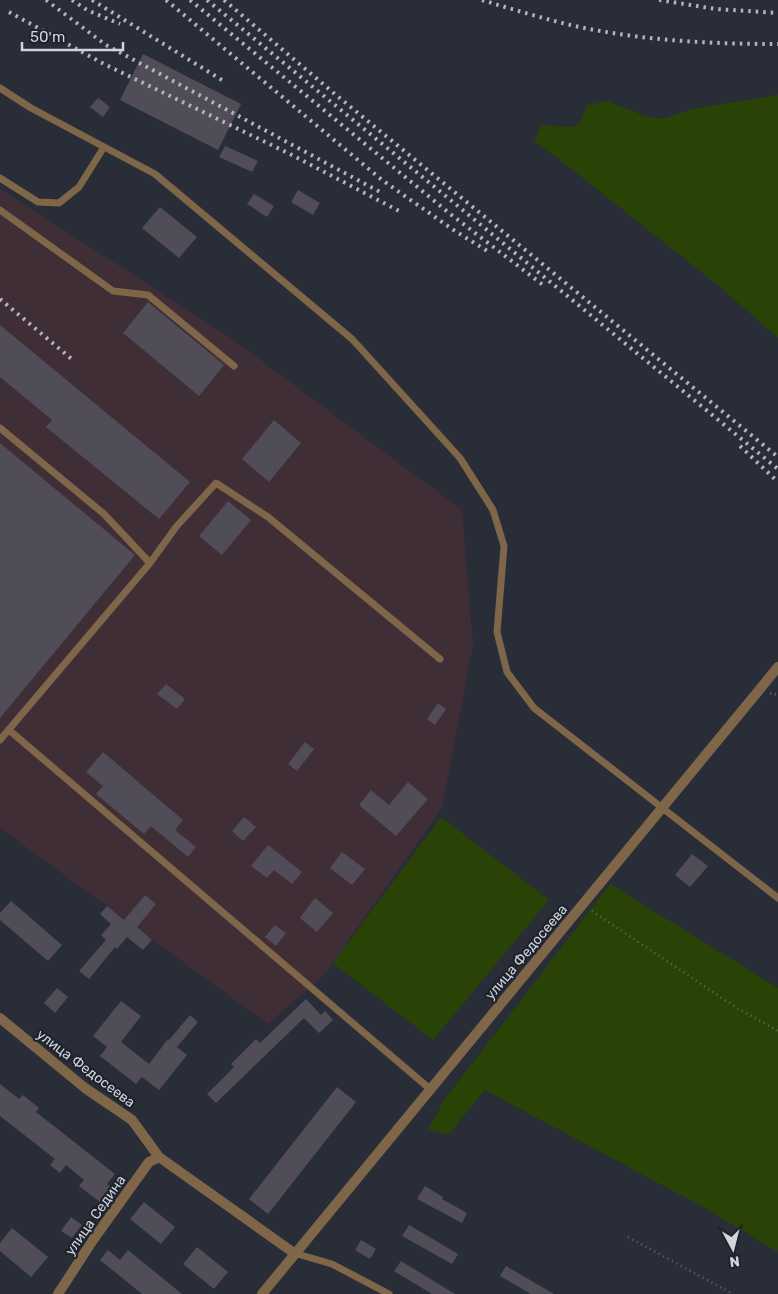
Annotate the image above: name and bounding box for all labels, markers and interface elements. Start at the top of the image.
scale bar [22,20,124,52]
text: 50 m [30,28,65,46]
street label: улица Федосеева [482,901,571,1003]
street label: улица Федосеева [33,1026,138,1111]
street label: улица Седина [61,1172,129,1259]
north arrow [708,1224,758,1274]
text: N [728,1252,741,1270]

